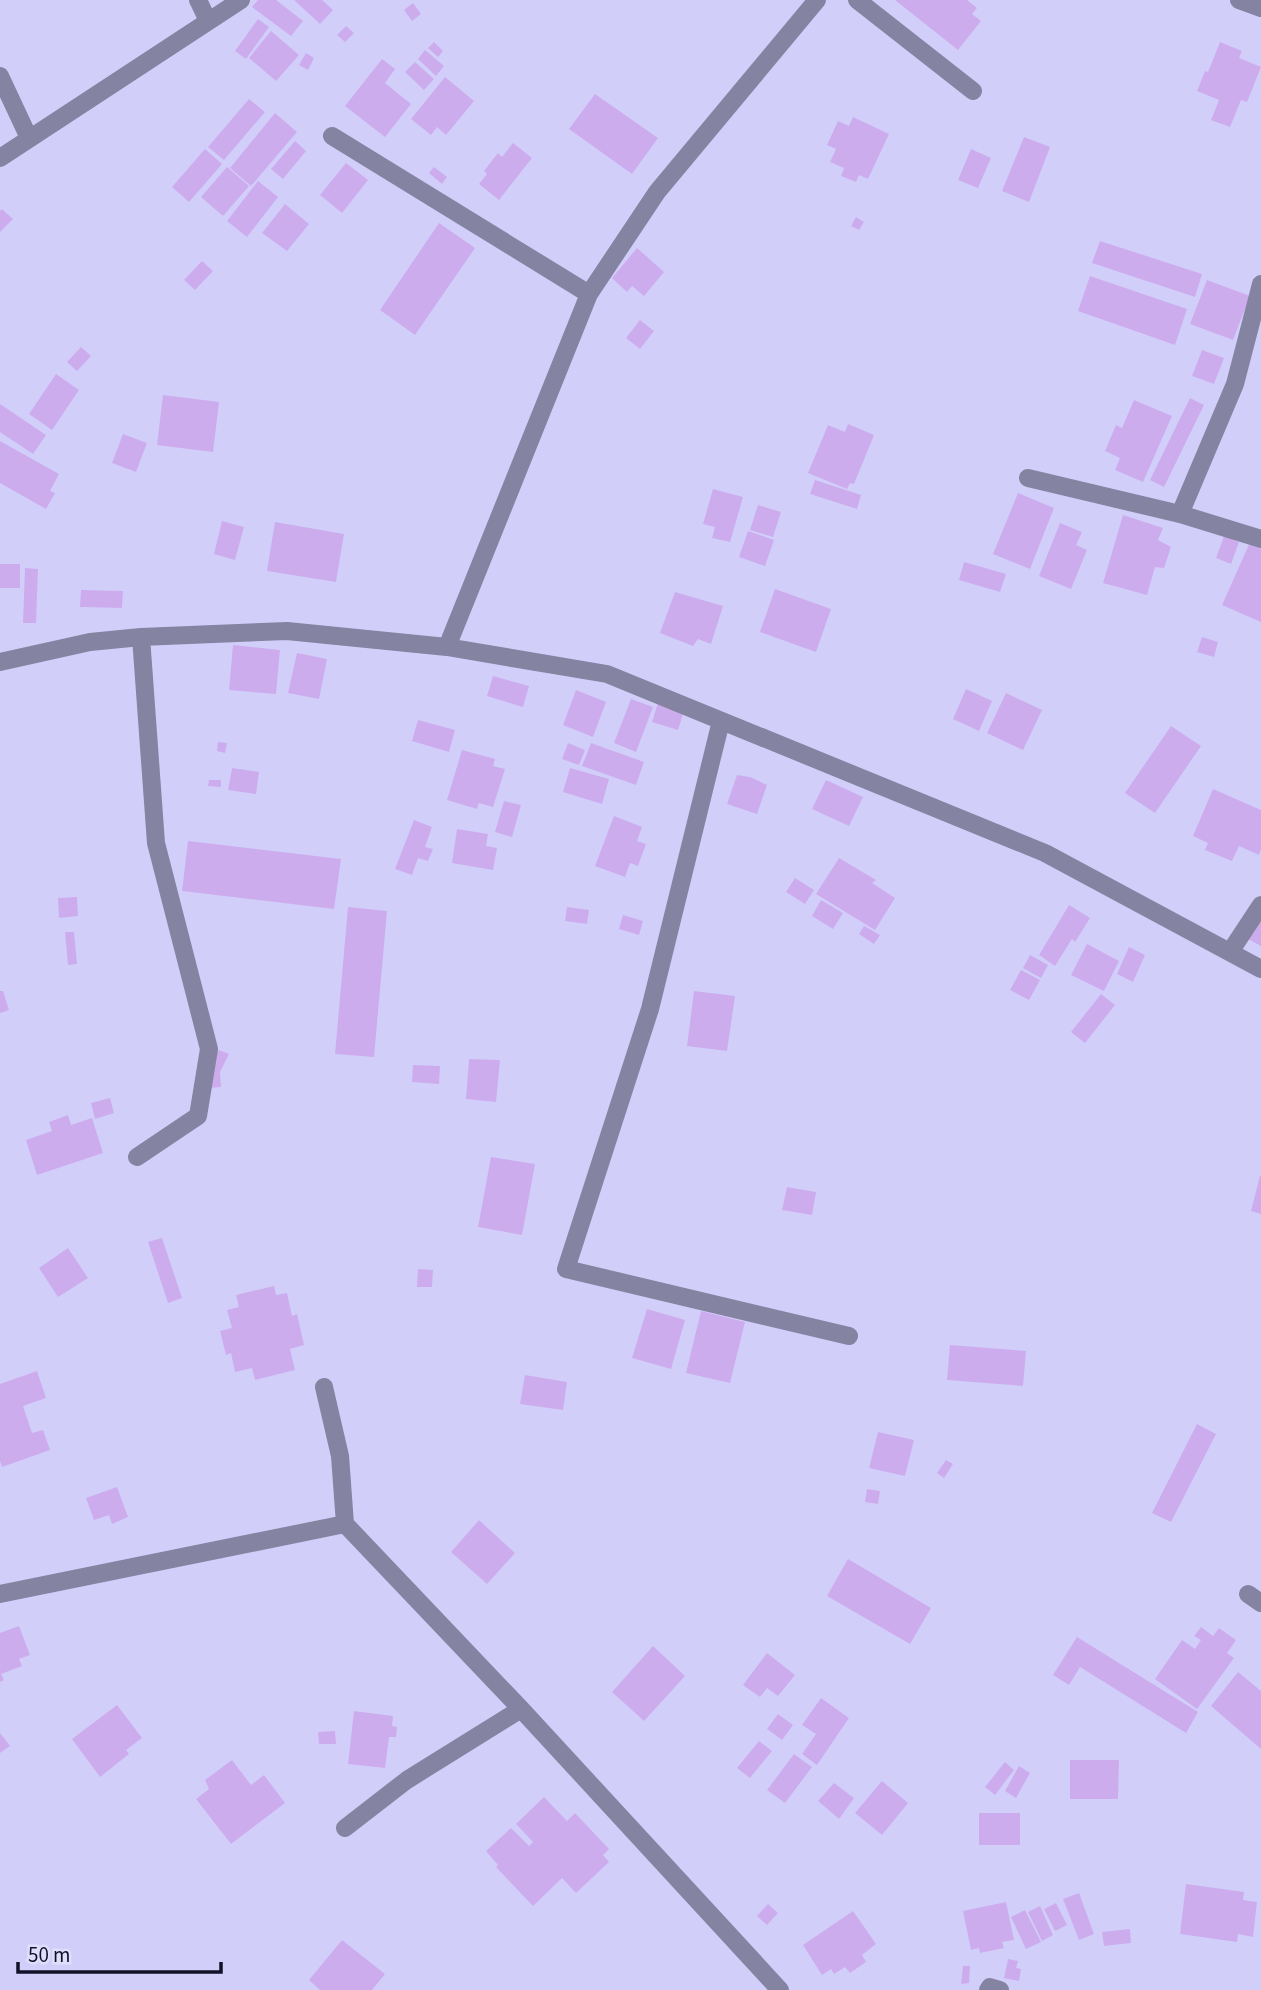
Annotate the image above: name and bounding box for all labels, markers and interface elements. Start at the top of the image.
scale bar [18,1930,220,1974]
text: 50 m [28,1940,70,1970]

